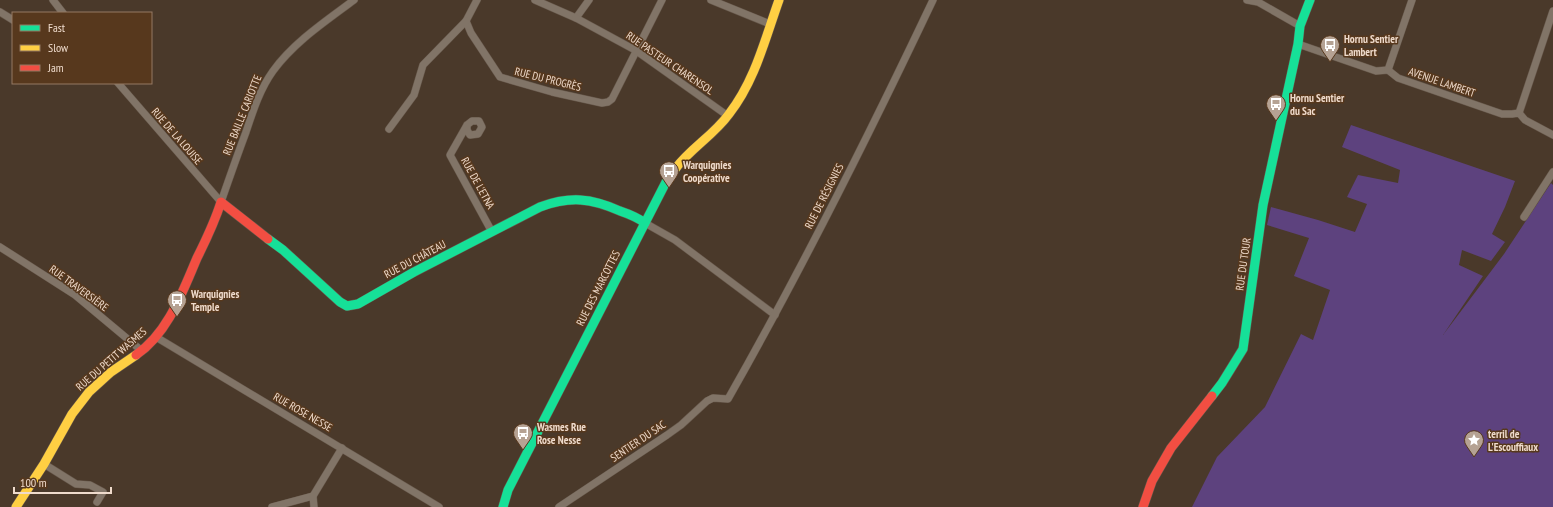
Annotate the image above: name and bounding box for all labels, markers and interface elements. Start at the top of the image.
legend [12,12,152,84]
text: Fast [48,20,66,35]
street label: RUE PASTEUR CHARENSOL [624,28,717,98]
place label: Hornu Sentier Lambert [1344,32,1399,59]
bus stop icon: Hornu Sentier Lambert [1319,34,1341,62]
text: Slow [48,40,69,55]
text: Jam [47,60,64,75]
street label: RUE DU PROGRÈS [513,64,583,94]
street label: AVENUE LAMBERT [1407,64,1477,100]
street label: RUE BAILLE CARIOTTE [220,73,265,157]
place label: Hornu Sentier du Sac [1290,91,1345,118]
bus stop icon: Hornu Sentier du Sac [1265,93,1287,121]
street label: RUE DE LA LOUISE [149,105,206,167]
street label: RUE DE L'ETNA [458,155,498,212]
place label: Warquignies Coopérative [682,158,731,185]
bus stop icon: Warquignies Coopérative [658,160,680,188]
street label: RUE DE RÉSIGNIES [802,161,847,231]
street label: RUE DU CHÂTEAU [382,237,449,281]
street label: RUE DU TOUR [1232,237,1254,291]
street label: RUE DES MARCOTTES [573,248,623,328]
street label: RUE TRAVERSIÈRE [47,262,111,314]
place label: Warquignies Temple [190,287,239,314]
bus stop icon: Warquignies Temple [166,289,188,317]
street label: RUE DU PETIT WASMES [73,324,149,394]
street label: RUE ROSE NESSE [271,390,335,435]
street label: SENTIER DU SAC [608,417,668,465]
place label: Wasmes Rue Rose Nesse [536,420,586,447]
bus stop icon: Wasmes Rue Rose Nesse [512,422,534,450]
place label: terril de L'Escouffiaux [1488,427,1538,454]
place icon: terril de L'Escouffiaux [1463,429,1485,457]
scale bar [14,469,111,495]
text: 100 m [20,475,47,490]

